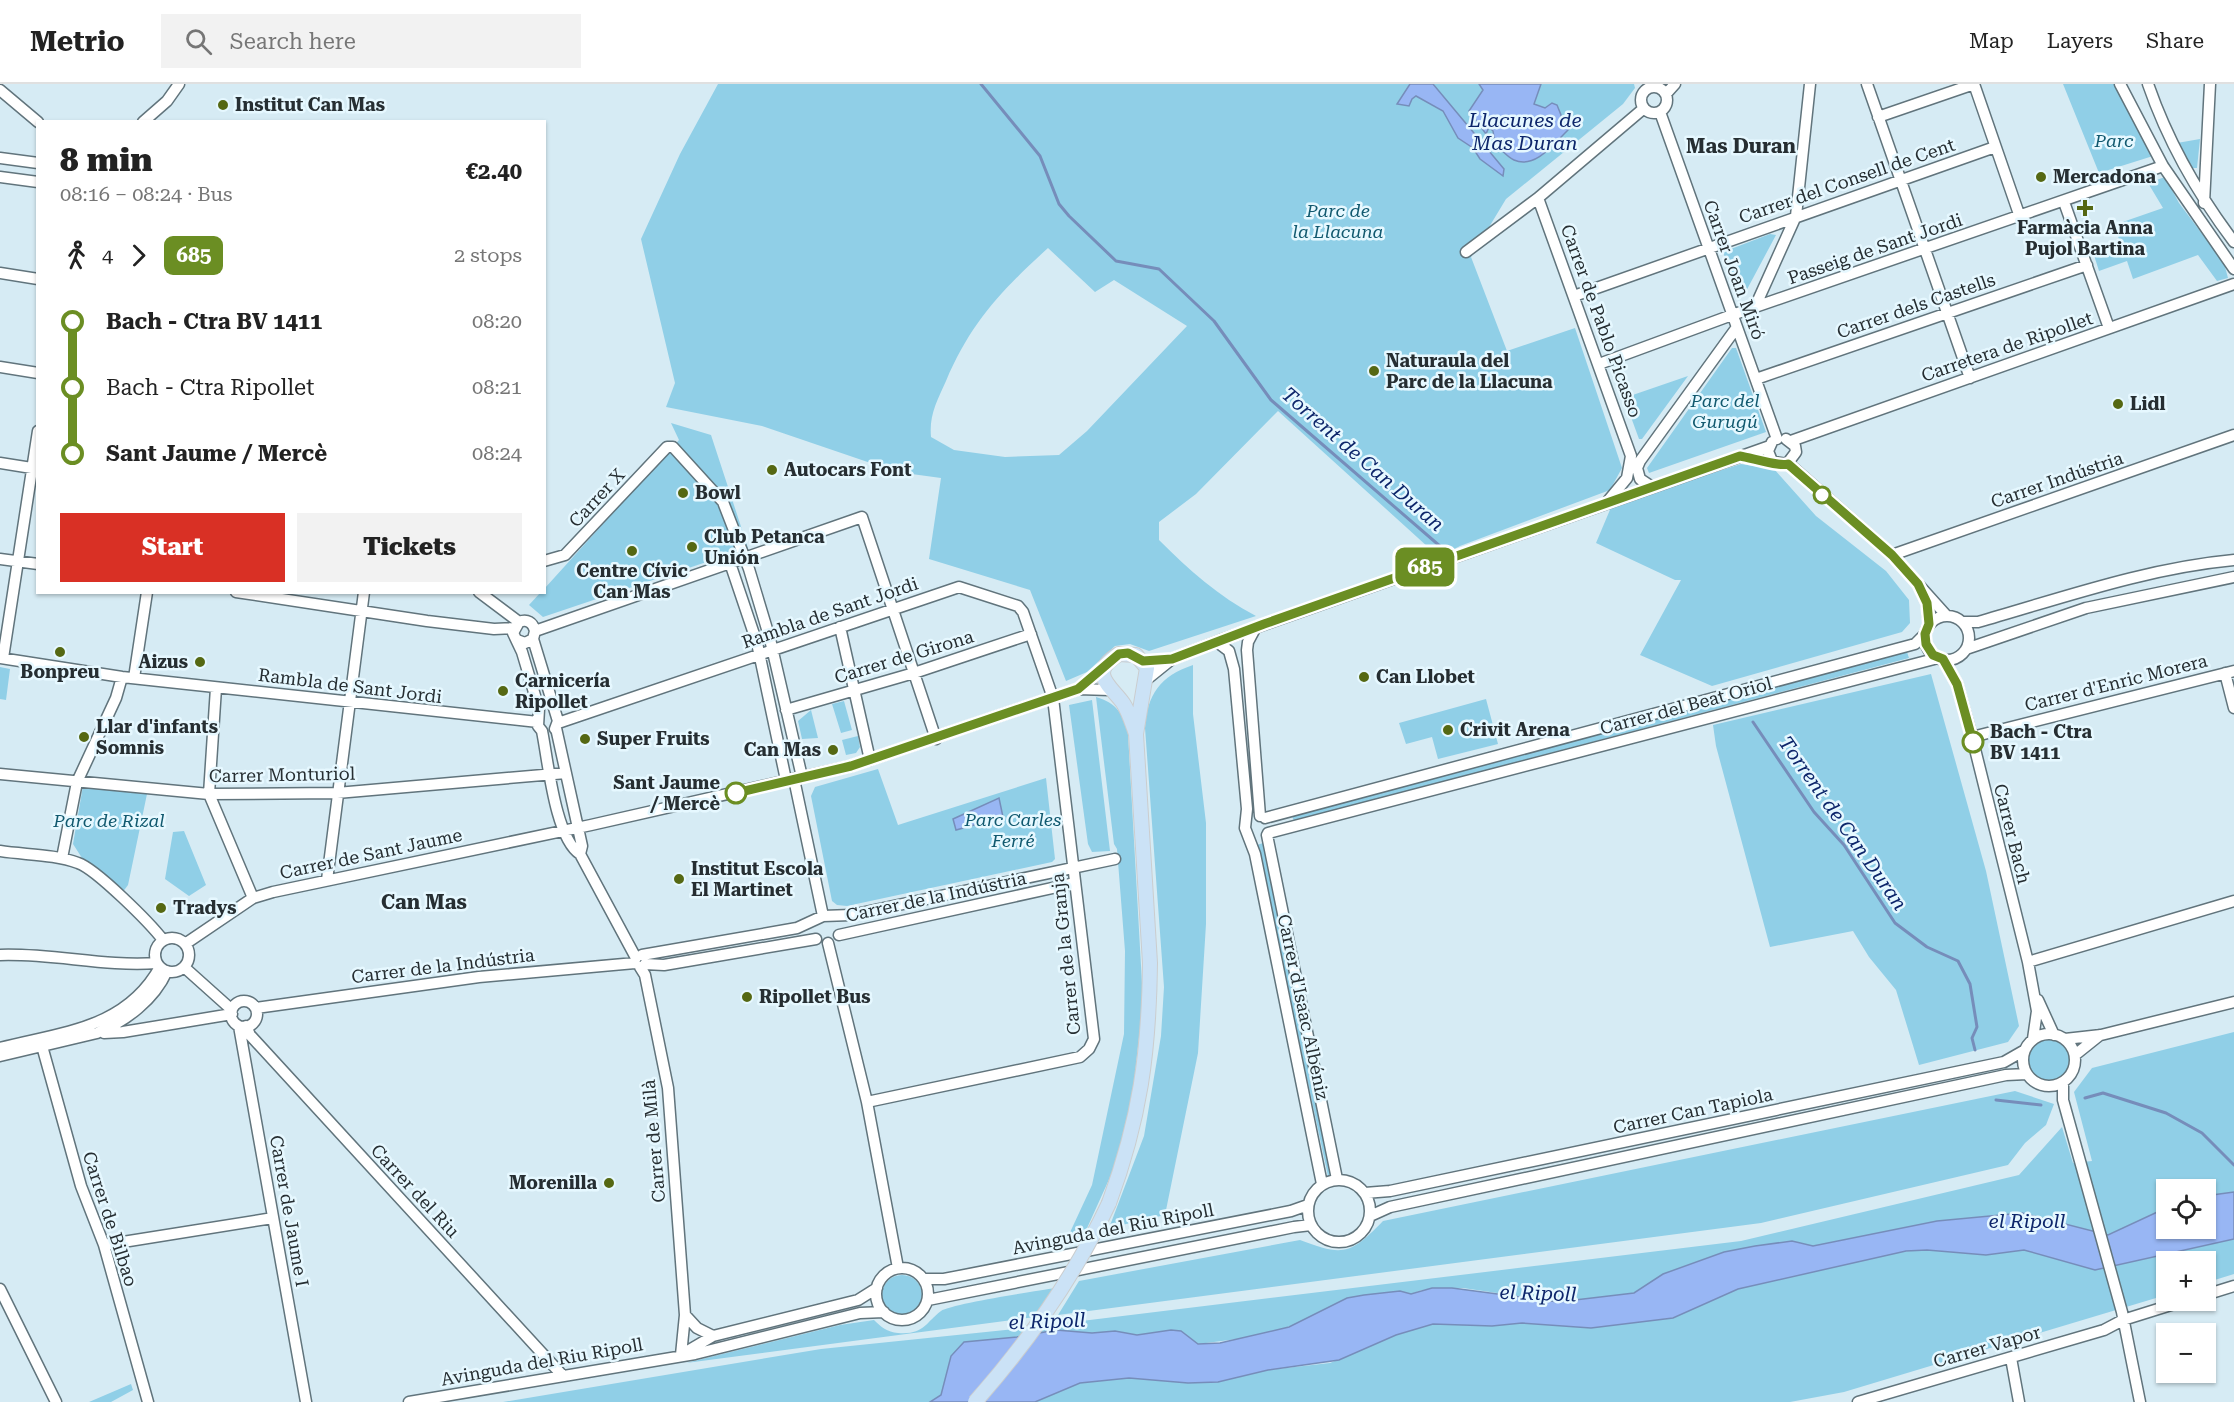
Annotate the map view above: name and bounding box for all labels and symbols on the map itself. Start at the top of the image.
place label: Institut Can Mas [235,94,385,115]
marker: Institut Can Mas [216,98,230,112]
water label: Llacunes de Mas Duran [1467,108,1582,155]
park label: Parc [2094,130,2134,151]
district label: Mas Duran [1686,134,1797,158]
street label: Carrer del Consell de Cent [1736,134,1958,227]
place label: Mercadona [2053,166,2156,187]
marker: Mercadona [2034,170,2048,184]
street label: Carrer Joan Miró [1699,197,1769,342]
park label: Parc de la Llacuna [1293,200,1384,242]
marker: Farmàcia Anna Pujol Bartina [2078,201,2092,215]
street label: Passeig de Sant Jordi [1785,209,1965,288]
place label: Farmàcia Anna Pujol Bartina [2017,217,2153,259]
street label: Carrer de Pablo Picasso [1557,221,1646,420]
street label: Carrer dels Castells [1834,269,1998,343]
street label: Carretera de Ripollet [1918,307,2096,386]
place label: Naturaula del Parc de la Llacuna [1386,350,1553,392]
marker: Naturaula del Parc de la Llacuna [1367,364,1381,378]
water label: Torrent de Can Duran [1277,382,1449,536]
park label: Parc del Gurugú [1689,390,1760,432]
place label: Lidl [2130,393,2165,414]
marker: Lidl [2111,397,2125,411]
street label: Carrer Indústria [1988,447,2126,512]
place label: Autocars Font [784,459,911,480]
marker: Autocars Font [765,463,779,477]
street label: Carrer X [564,464,629,531]
place label: Bowl [695,482,741,503]
marker: Bowl [676,486,690,500]
unlabelled marker [1813,486,1831,504]
place label: Club Petanca Unión [704,526,825,568]
marker: Club Petanca Unión [685,540,699,554]
marker: Centre Cívic Can Mas [625,544,639,558]
line badge: 685 [1390,548,1460,586]
place label: Centre Cívic Can Mas [576,560,688,602]
street label: Rambla de Sant Jordi [739,572,921,653]
street label: Carrer de Girona [832,625,976,688]
marker: Bonpreu [53,645,67,659]
street label: Carrer d'Enric Morera [2022,650,2210,715]
place label: Aizus [138,651,188,672]
marker: Aizus [193,655,207,669]
place label: Bonpreu [20,661,100,682]
street label: Rambla de Sant Jordi [257,664,443,707]
place label: Can Llobet [1376,666,1475,687]
place label: Carnicería Ripollet [515,670,611,712]
marker: Can Llobet [1357,670,1371,684]
street label: Carrer del Beat Oriol [1598,672,1775,739]
marker: Carnicería Ripollet [496,684,510,698]
place label: Llar d'infants Somnis [96,716,218,758]
place label: Crivit Arena [1460,719,1570,740]
place label: Bach - Ctra BV 1411 [1990,721,2092,763]
marker: Crivit Arena [1441,723,1455,737]
place label: Super Fruits [597,728,710,749]
marker: Llar d'infants Somnis [77,730,91,744]
water label: Torrent de Can Duran [1774,731,1912,915]
marker: Bach - Ctra BV 1411 [1962,731,1984,753]
marker: Super Fruits [578,732,592,746]
place label: Can Mas [744,739,821,760]
marker: Can Mas [826,743,840,757]
street label: Carrer Monturiol [209,763,356,786]
place label: Sant Jaume / Mercè [613,772,720,814]
marker: Sant Jaume / Mercè [725,782,747,804]
street label: Carrer Bach [1990,782,2035,886]
park label: Parc Carles Ferré [963,809,1062,851]
park label: Parc de Rizal [52,810,165,831]
street label: Carrer de Sant Jaume [278,824,464,883]
place label: Institut Escola El Martinet [691,858,824,900]
street label: Carrer de la Indústria [844,867,1028,926]
marker: Institut Escola El Martinet [672,872,686,886]
street label: Carrer de la Granja [1047,872,1084,1036]
district label: Can Mas [381,890,467,914]
place label: Tradys [173,897,237,918]
marker: Tradys [154,901,168,915]
street label: Carrer d'Isaac Albéniz [1274,912,1334,1102]
street label: Carrer de la Indústria [350,944,536,987]
place label: Ripollet Bus [759,986,870,1007]
marker: Ripollet Bus [740,990,754,1004]
street label: Carrer de Milà [638,1078,669,1203]
street label: Carrer Can Tapiola [1611,1083,1775,1138]
street label: Carrer de Jaume I [266,1134,313,1288]
street label: Carrer del Riu [367,1140,464,1242]
street label: Carrer de Bilbao [79,1149,142,1289]
place label: Morenilla [509,1172,597,1193]
marker: Morenilla [602,1176,616,1190]
street label: Avinguda del Riu Ripoll [1010,1199,1216,1258]
water label: el Ripoll [1989,1209,2065,1233]
water label: el Ripoll [1499,1280,1577,1306]
water label: el Ripoll [1008,1308,1086,1334]
street label: Carrer Vapor [1931,1321,2043,1372]
street label: Avinguda del Riu Ripoll [439,1333,645,1390]

